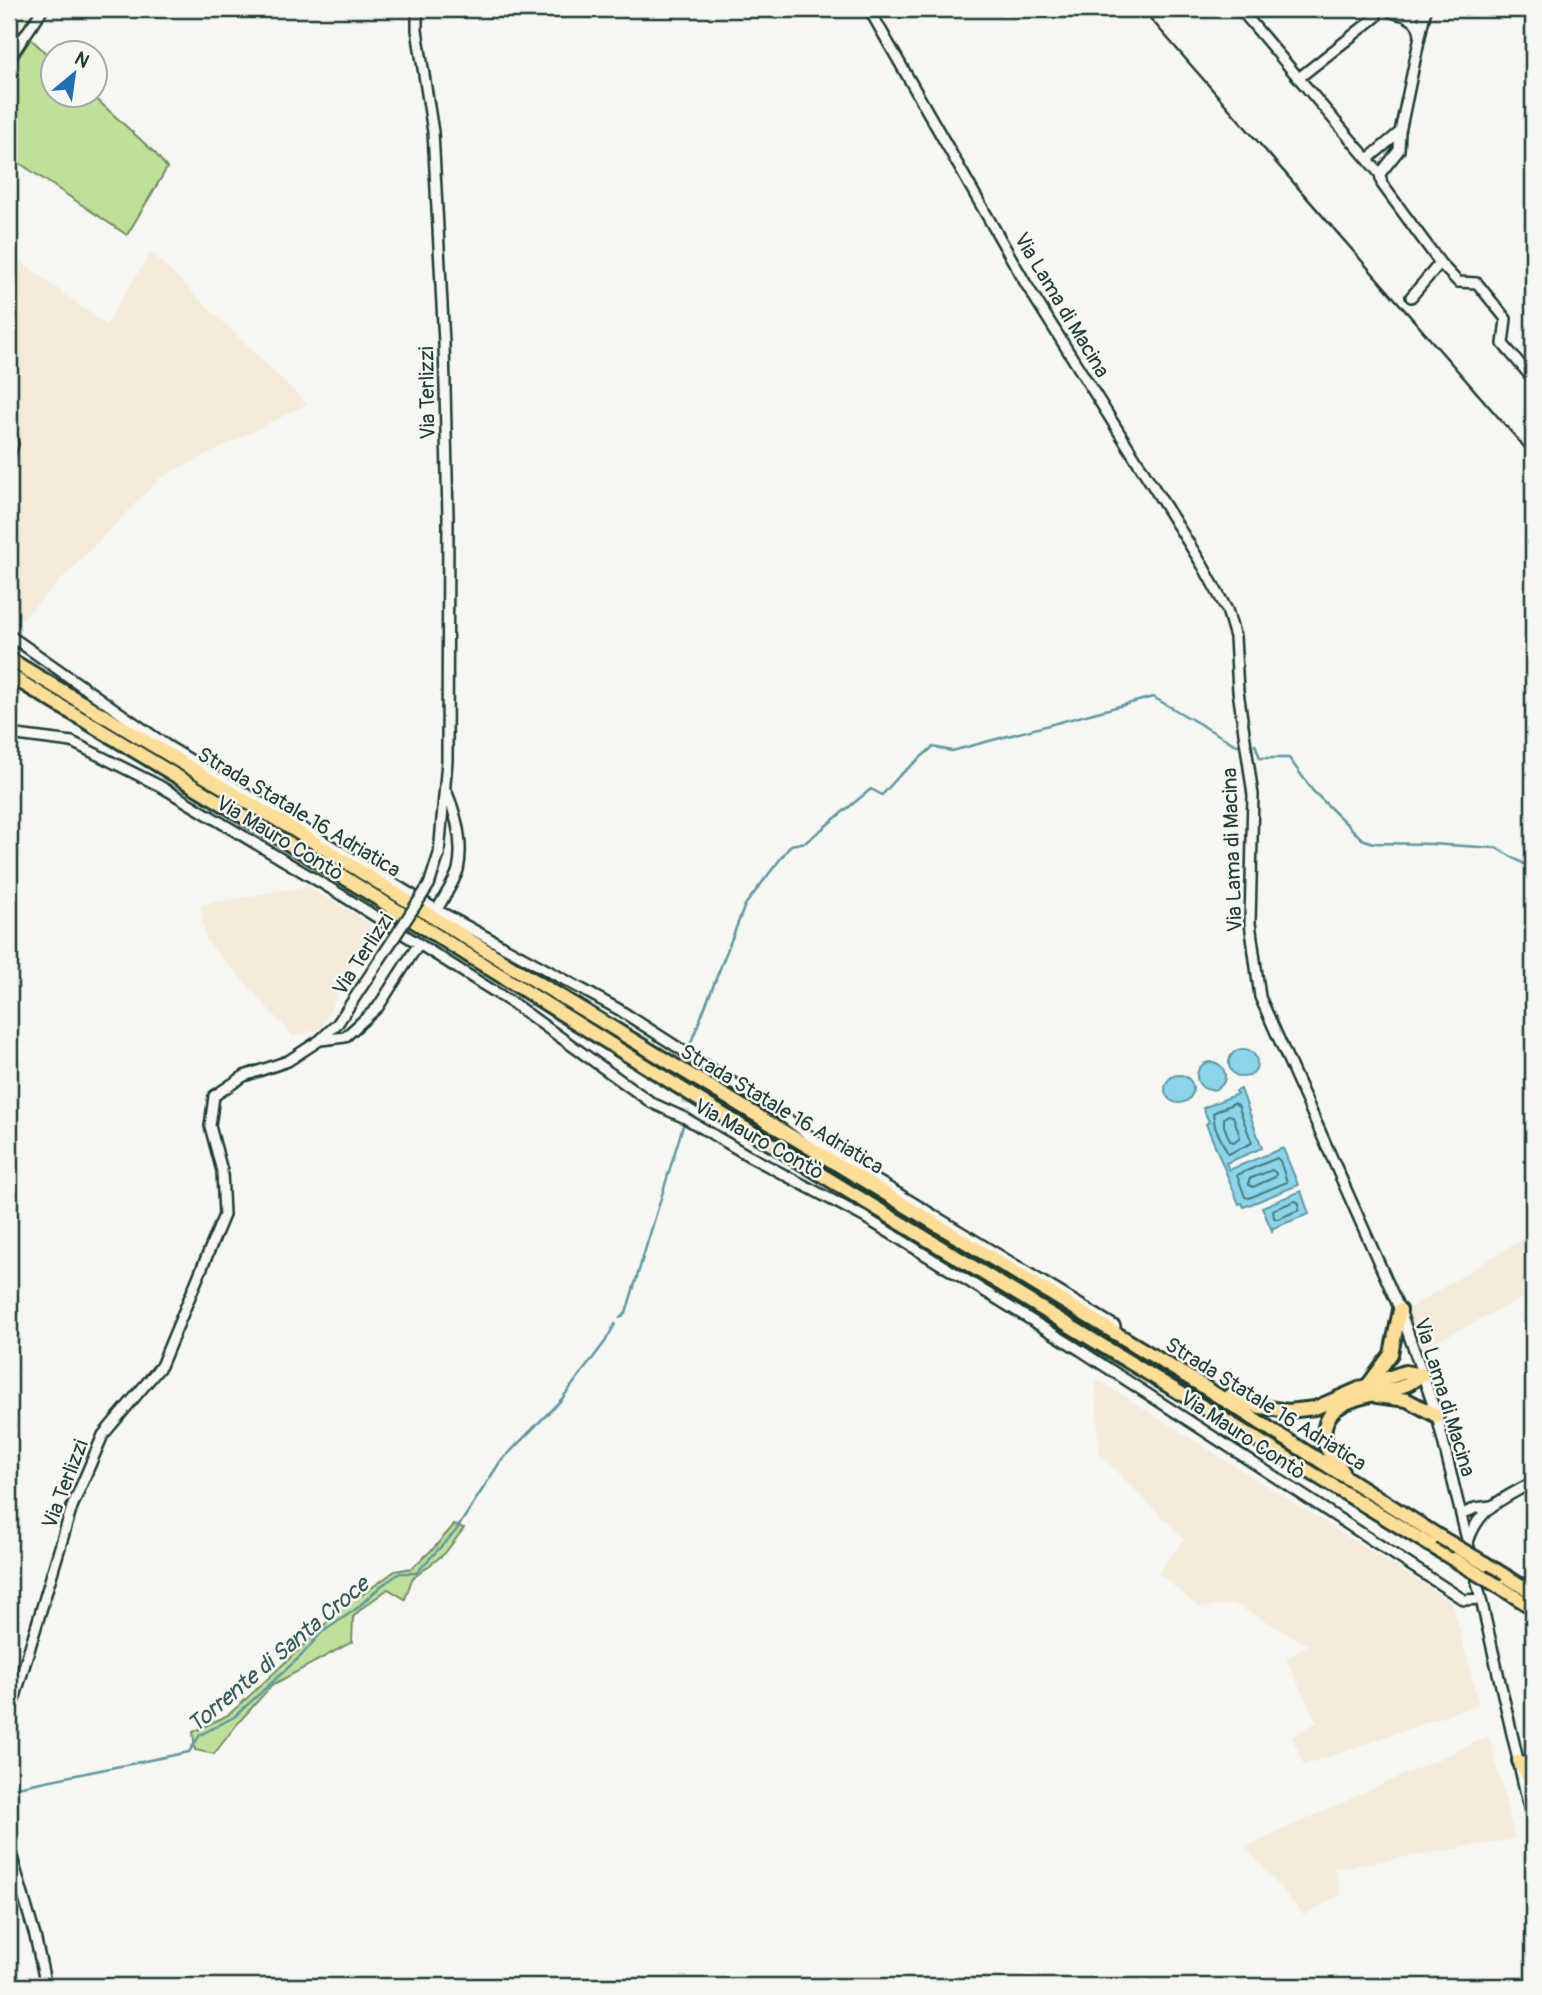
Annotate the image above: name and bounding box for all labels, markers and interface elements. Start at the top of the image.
north arrow [38,38,108,108]
text: N [70,46,93,74]
street label: Via Lama di Macina [1008,228,1116,383]
street label: Via Terlizzi [413,346,442,440]
street label: Strada Statale 16 Adriatica [192,741,405,884]
street label: Via Lama di Macina [1216,767,1249,933]
street label: Via Mauro Contò [211,790,349,887]
street label: Via Terlizzi [327,908,400,1001]
street label: Strada Statale 16 Adriatica [675,1038,888,1181]
street label: Via Mauro Contò [689,1093,828,1186]
street label: Via Lama di Macina [1408,1315,1481,1480]
street label: Strada Statale 16 Adriatica [1160,1331,1371,1477]
street label: Via Mauro Contò [1175,1385,1311,1486]
street label: Via Terlizzi [36,1436,95,1533]
water label: Torrente di Santa Croce [182,1568,377,1739]

